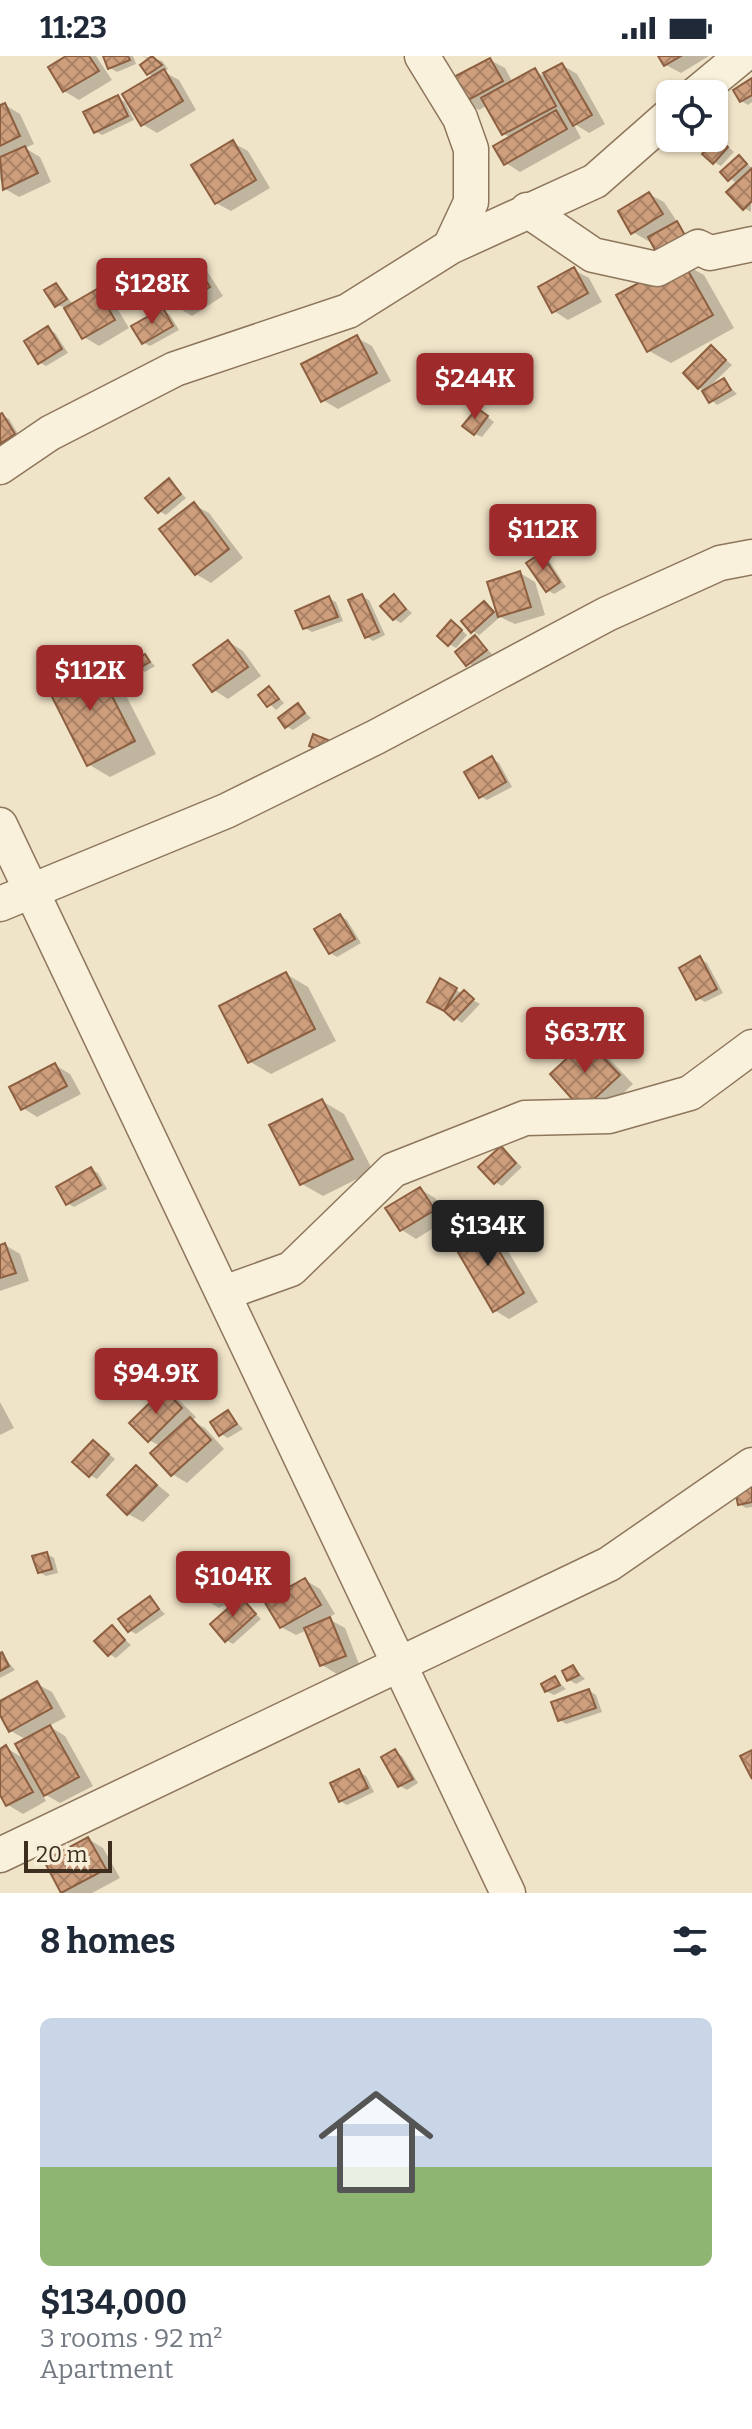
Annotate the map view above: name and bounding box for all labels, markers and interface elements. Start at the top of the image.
text: 11:23 [40,10,107,46]
map controls [656,80,728,152]
button: locate [656,80,728,152]
pin: $128K [96,258,208,326]
text: $128K [114,268,190,299]
pin: $244K [419,353,531,421]
text: $244K [434,363,516,394]
pin: $112K [487,504,599,572]
text: $112K [507,514,579,545]
pin: $112K [34,645,146,713]
text: $112K [54,655,126,686]
pin: $63.7K [520,1007,650,1075]
text: $63.7K [544,1017,626,1048]
pin: $134K [432,1200,544,1268]
text: $134K [450,1210,526,1241]
pin: $94.9K [91,1348,221,1416]
text: $94.9K [113,1358,199,1389]
pin: $104K [177,1551,289,1619]
text: $104K [194,1561,272,1592]
scale bar [24,1837,112,1873]
text: 20 m [36,1841,87,1868]
icon: filters [668,1919,712,1963]
text: 8 homes [40,1921,176,1962]
icon: home [304,2070,448,2214]
text: $134,000 [40,2282,187,2323]
text: 3 rooms · 92 m² [40,2323,223,2354]
text: Apartment [40,2354,173,2385]

